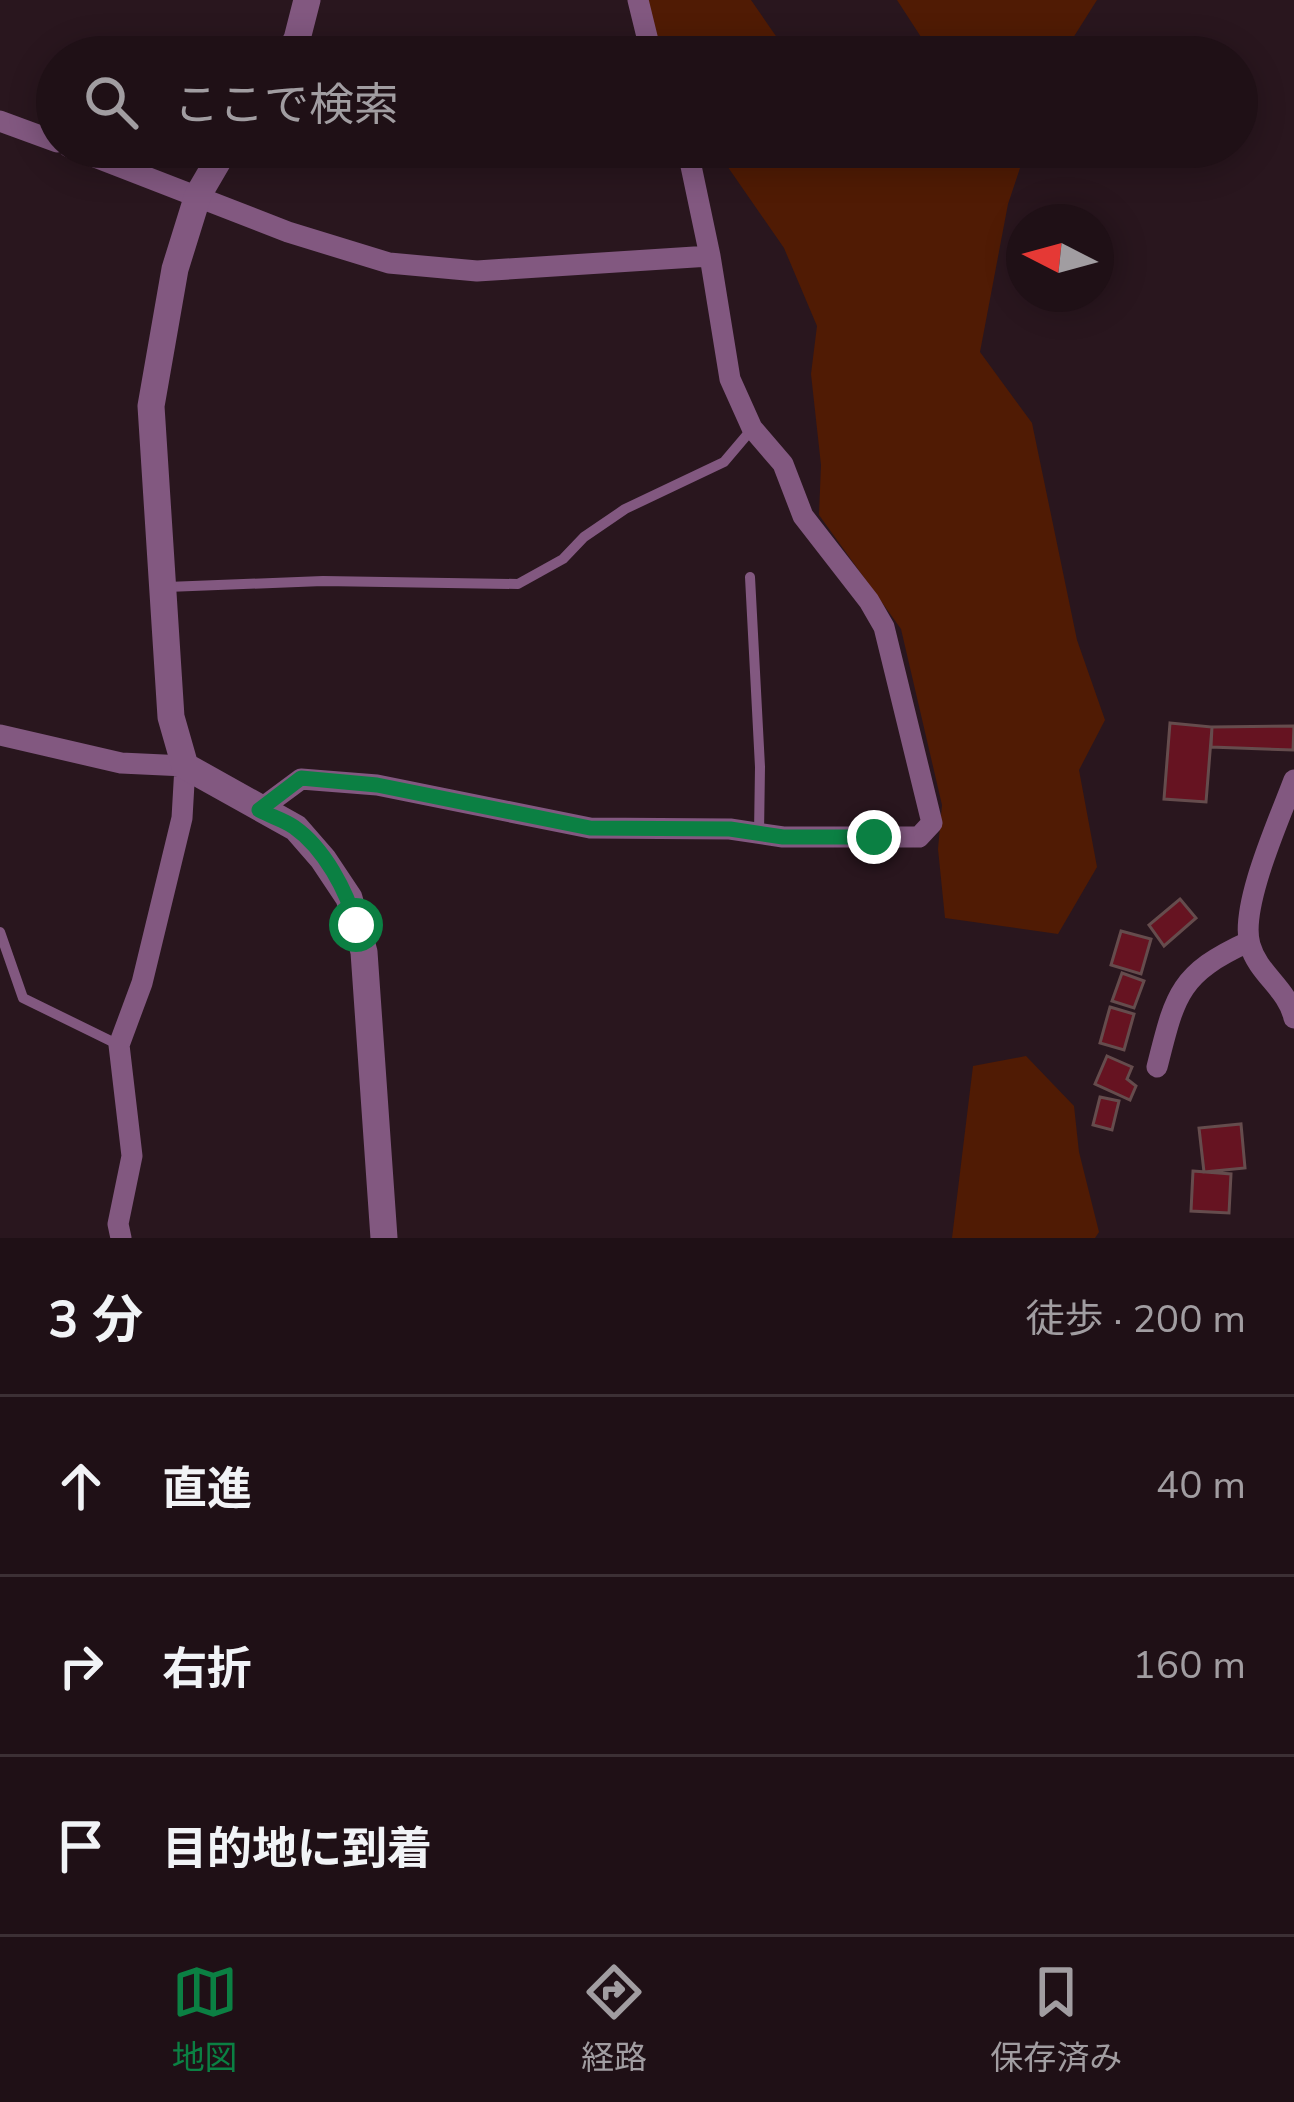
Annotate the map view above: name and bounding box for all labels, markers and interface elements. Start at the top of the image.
search box [36,36,1258,168]
icon: search [78,69,144,135]
text: ここで検索 [174,75,399,136]
north arrow [1006,204,1114,312]
route end [847,810,901,864]
route start [329,898,383,952]
text: 3 分 [48,1285,143,1355]
text: 徒歩 · 200 m [1025,1293,1246,1346]
icon: ahead [48,1453,114,1519]
text: 直進 [162,1459,252,1520]
text: 40 m [1156,1459,1246,1512]
icon: right [48,1633,114,1699]
text: 右折 [162,1639,252,1700]
text: 160 m [1132,1639,1246,1692]
icon: arrive [48,1813,114,1879]
text: 目的地に到着 [162,1819,432,1880]
tab: 地図 [172,1959,238,2081]
tab: 経路 [581,1959,647,2081]
tab: 保存済み [990,1959,1122,2081]

